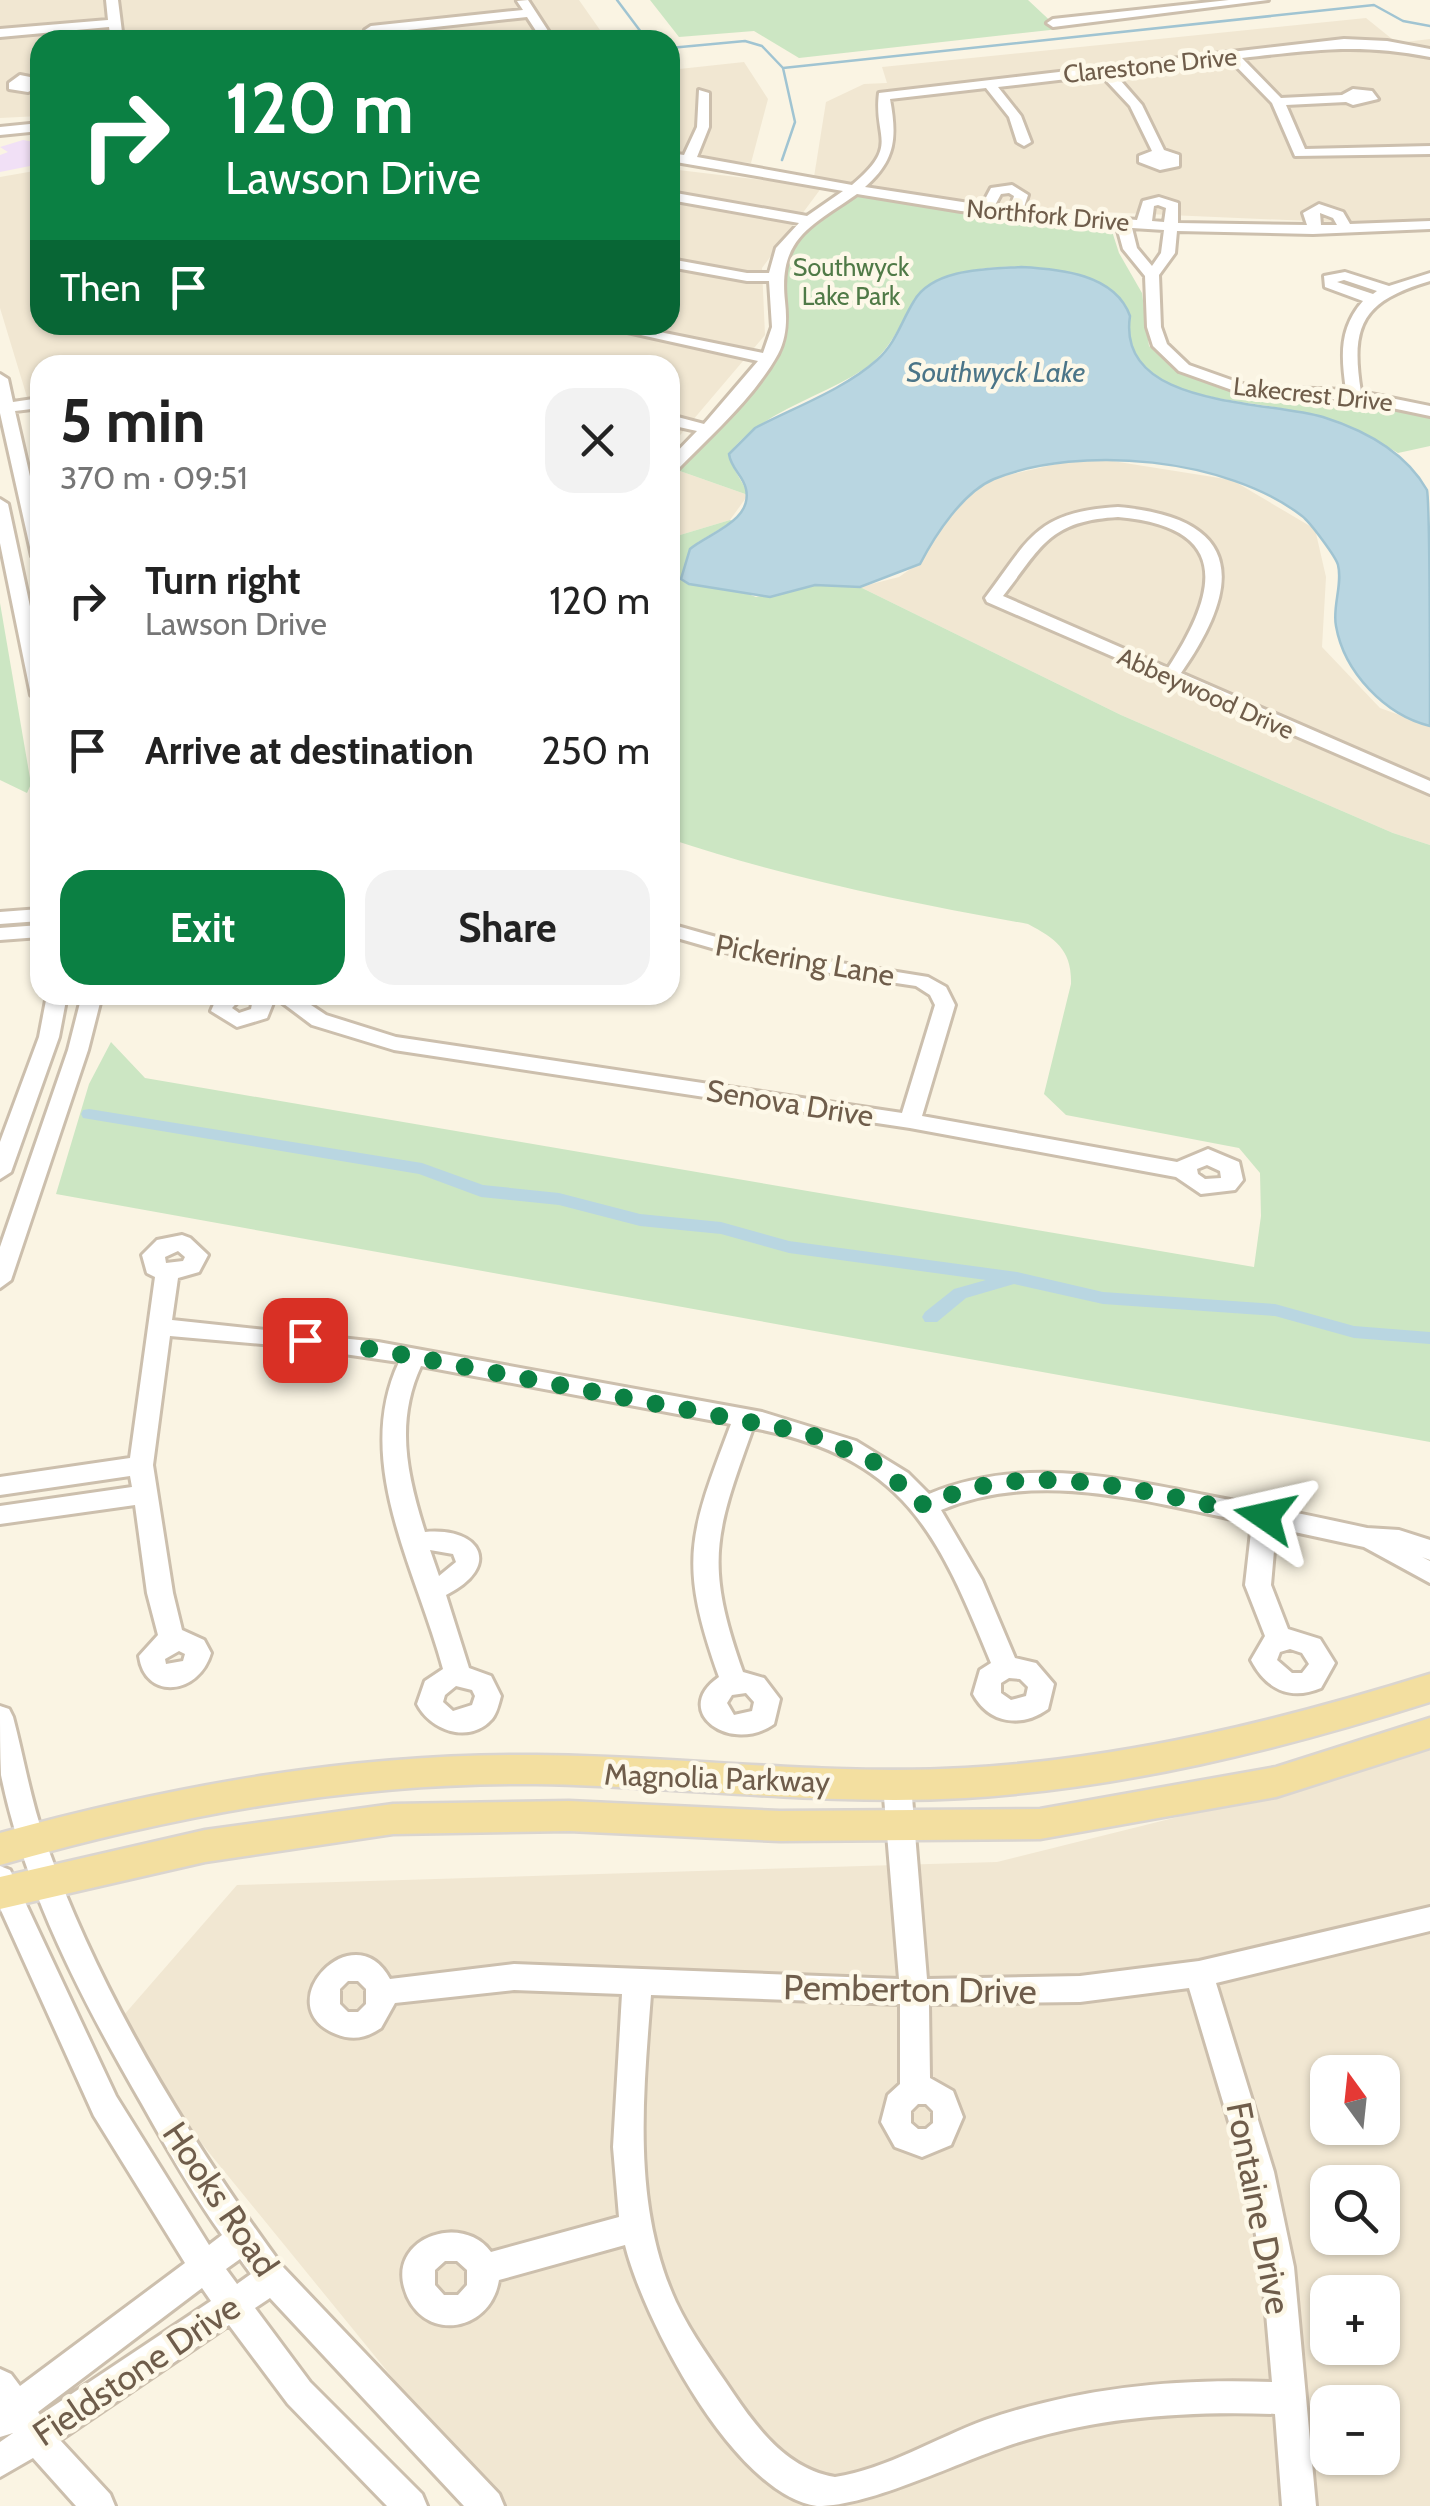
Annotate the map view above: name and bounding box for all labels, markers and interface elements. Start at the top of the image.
street label: Clarestone Drive [1062,41,1239,89]
text: 120 m [225,65,414,151]
icon: right [60,70,190,200]
text: Lawson Drive [225,151,481,205]
street label: Northfork Drive [965,193,1131,237]
park label: Southwyck Lake Park [793,252,910,311]
icon: arrive [161,260,216,315]
text: Then [60,264,141,311]
water label: Southwyck Lake [907,355,1086,389]
street label: Lakecrest Drive [1232,371,1394,417]
text: 5 min [60,384,205,457]
button: close [545,388,650,493]
text: 370 m · 09:51 [60,458,248,497]
text: Turn right [145,557,301,604]
icon: right [60,573,115,628]
text: 120 m [549,577,650,624]
text: Lawson Drive [145,604,327,643]
street label: Abbeywood Drive [1113,641,1299,745]
icon: arrive [60,723,115,778]
text: Arrive at destination [145,727,474,774]
text: 250 m [541,727,650,774]
button: Exit [60,870,345,985]
button: Share [365,870,650,985]
street label: Pickering Lane [713,926,897,994]
street label: Senova Drive [704,1072,876,1134]
pin [263,1298,348,1383]
icon: arrive [278,1313,333,1368]
position arrow [1213,1464,1317,1568]
street label: Magnolia Parkway [603,1756,831,1800]
street label: Pemberton Drive [783,1965,1037,2013]
north arrow [1310,2055,1400,2145]
map controls [1310,2055,1400,2475]
street label: Fontaine Drive [1217,2098,1301,2318]
street label: Hooks Road [154,2114,288,2284]
button: search [1310,2165,1400,2255]
button: + [1310,2275,1400,2365]
street label: Fieldstone Drive [24,2285,248,2455]
button: − [1310,2385,1400,2475]

